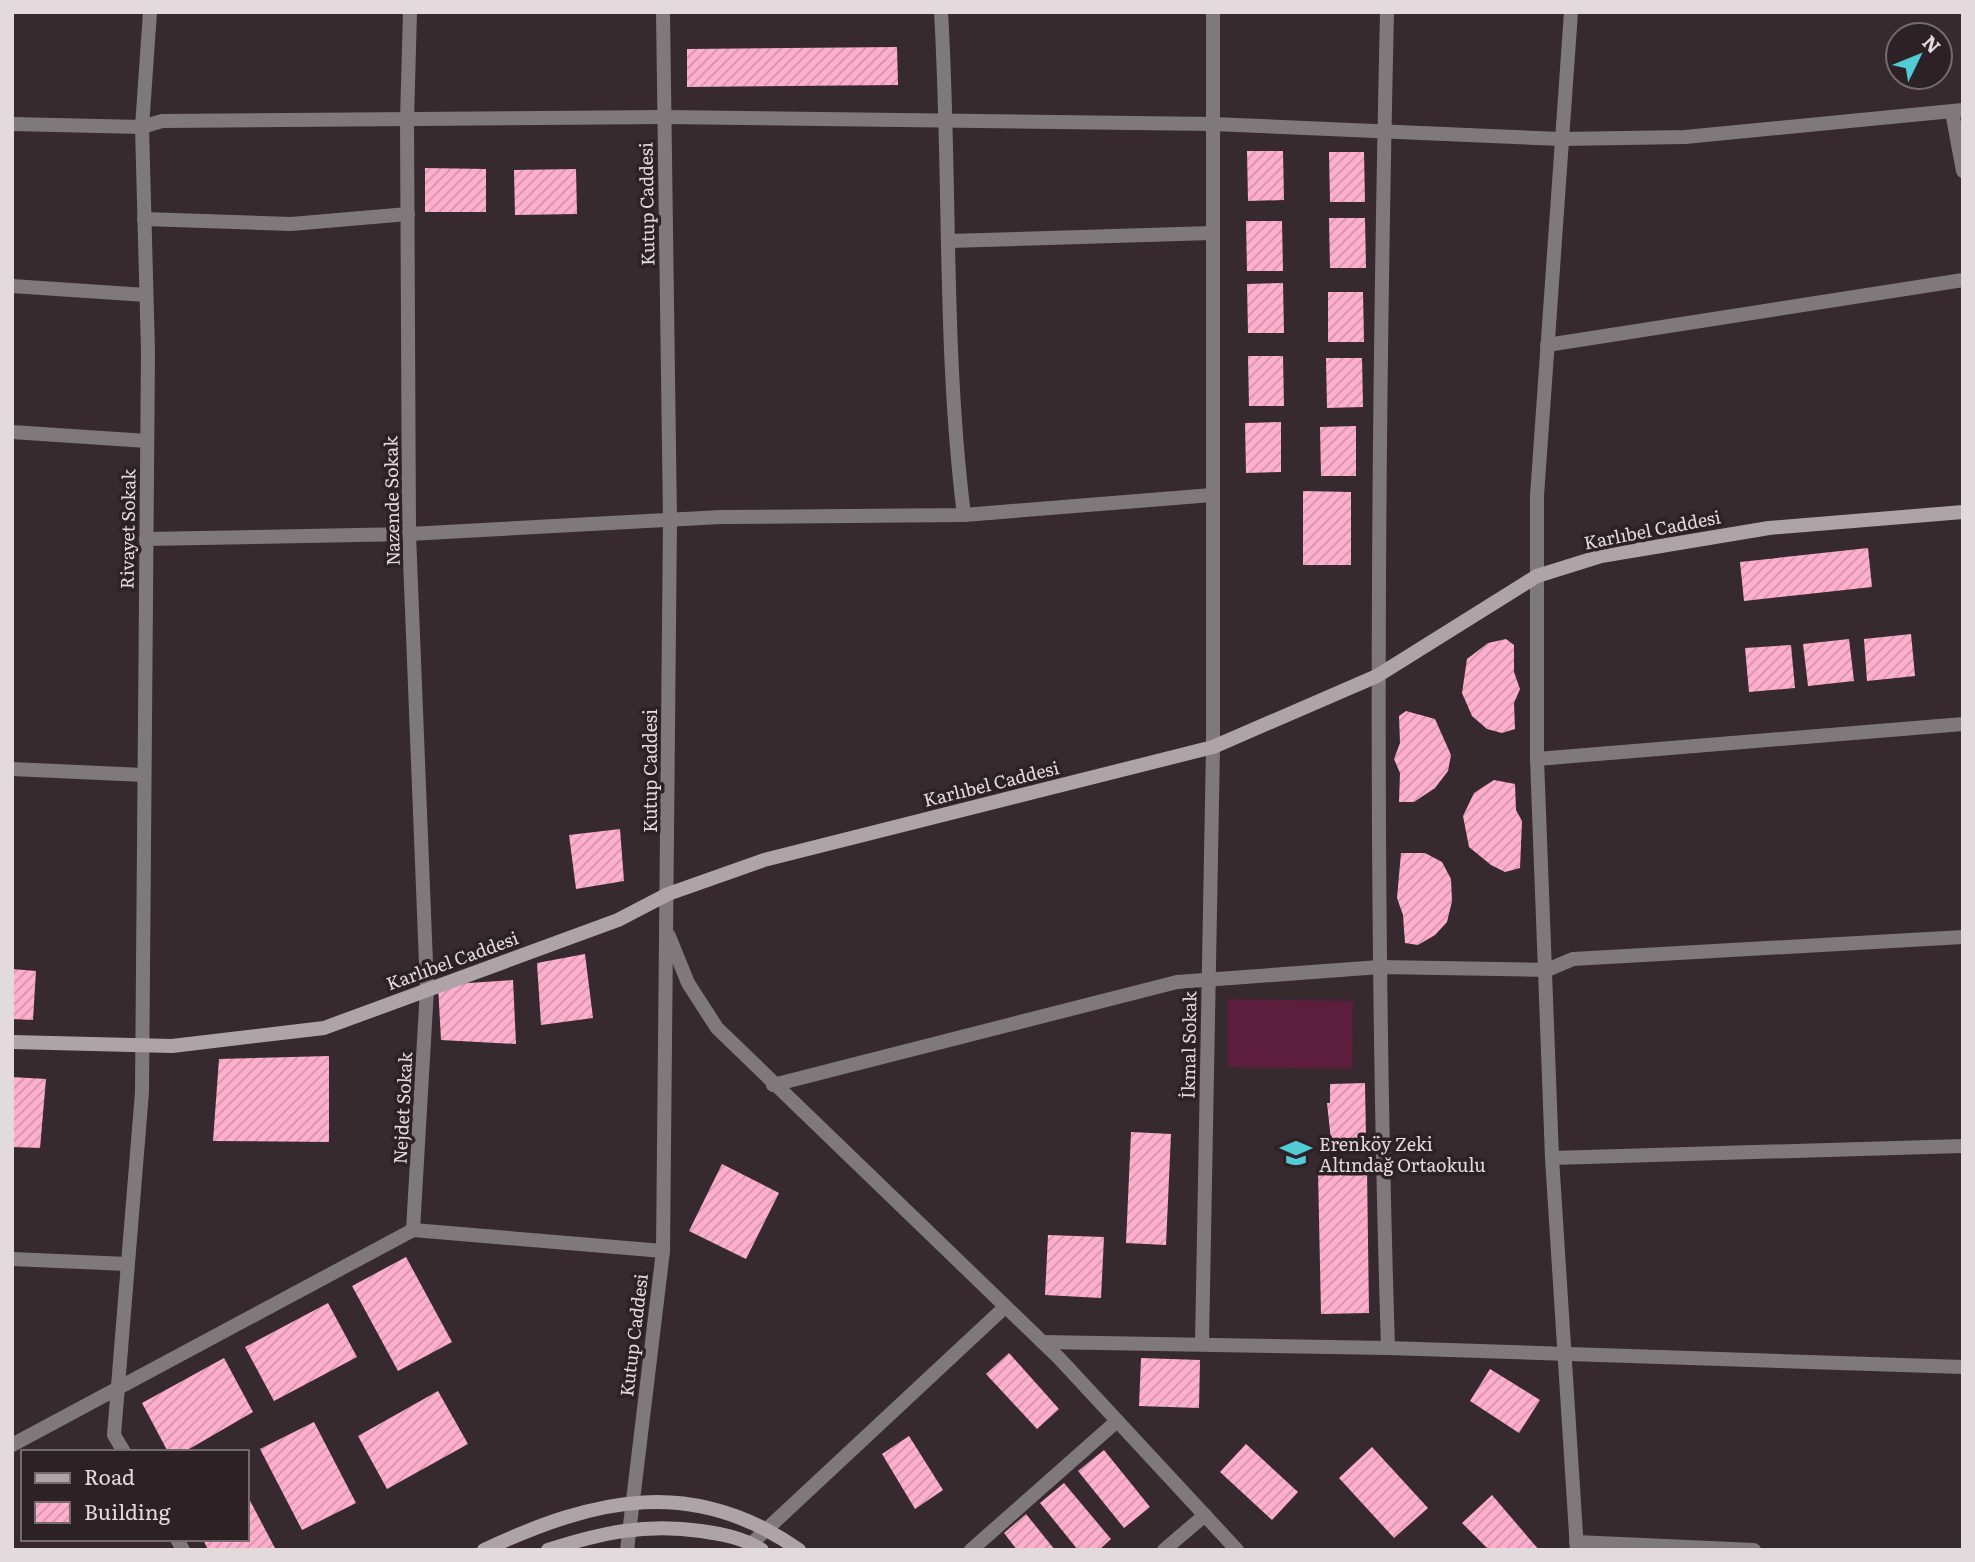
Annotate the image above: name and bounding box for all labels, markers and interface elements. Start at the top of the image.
north arrow [1884,21,1954,91]
text: N [1916,28,1948,59]
street label: Kutup Caddesi [631,142,661,266]
street label: Nazende Sokak [376,435,406,566]
street label: Rivayet Sokak [112,468,142,589]
street label: Karlıbel Caddesi [1581,502,1723,556]
street label: Kutup Caddesi [636,709,663,833]
street label: Karlıbel Caddesi [920,753,1062,813]
street label: Karlıbel Caddesi [382,924,522,996]
street label: İkmal Sokak [1174,990,1202,1099]
street label: Nejdet Sokak [386,1050,418,1165]
place label: Erenköy Zeki Altındağ Ortaokulu [1319,1130,1486,1178]
school or university icon: Erenköy Zeki Altındağ Ortaokulu [1279,1136,1313,1170]
street label: Kutup Caddesi [612,1272,654,1398]
legend [21,1450,248,1541]
text: Road [84,1460,135,1491]
text: Building [84,1495,171,1526]

